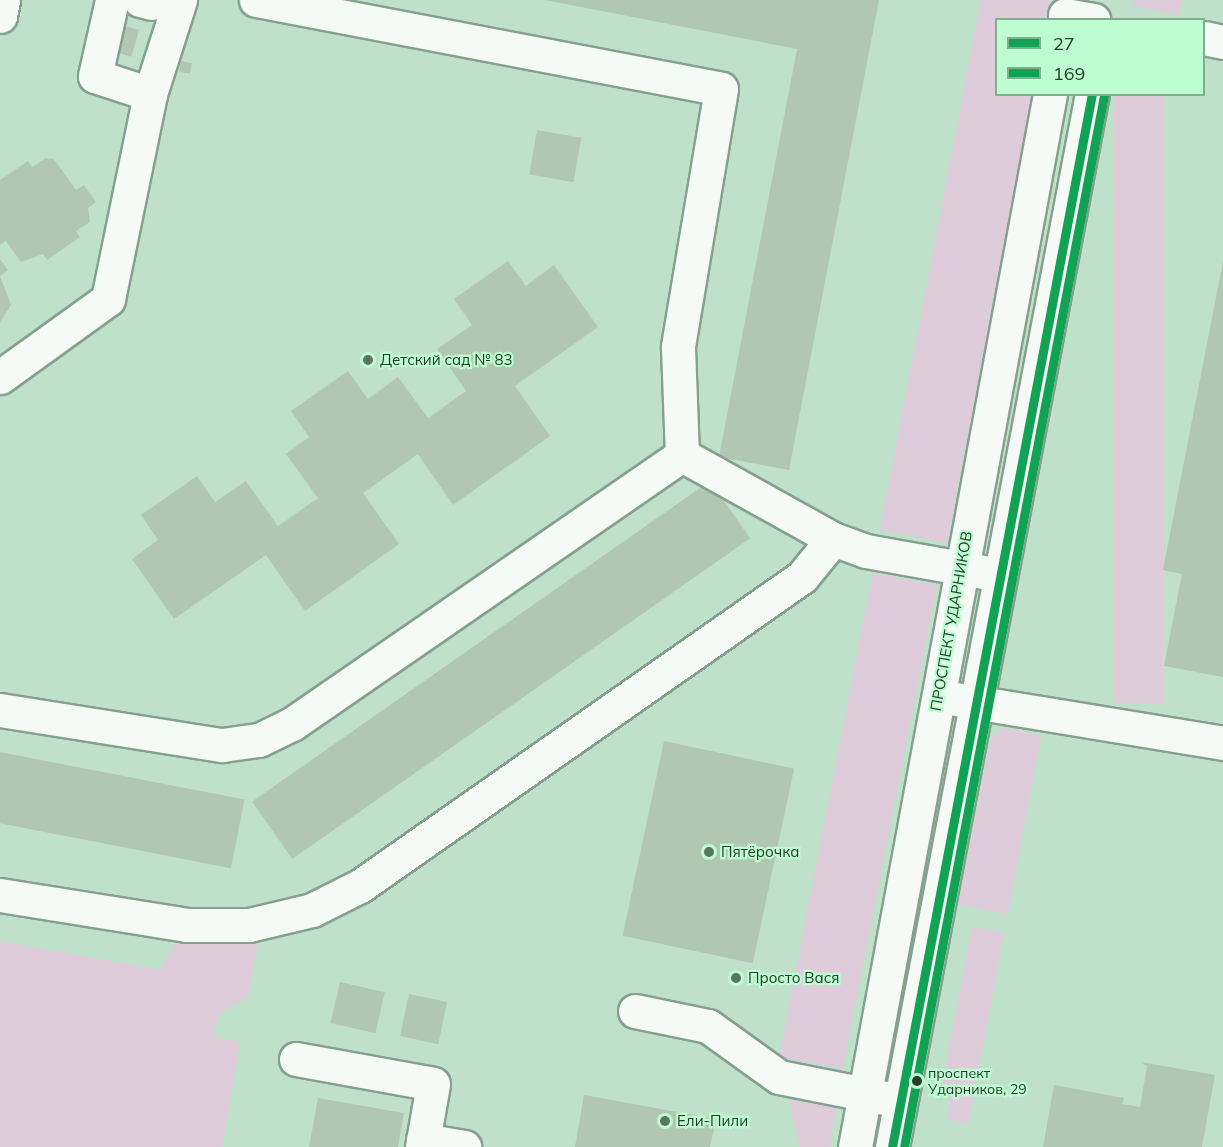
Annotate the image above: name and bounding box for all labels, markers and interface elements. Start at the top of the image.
legend [995,18,1205,96]
text: 27 [1053,32,1075,55]
text: 169 [1053,62,1085,85]
place label: Детский сад № 83 [380,351,513,369]
marker: Детский сад № 83 [361,353,375,367]
street label: ПРОСПЕКТ УДАРНИКОВ [926,530,976,712]
place label: Пятёрочка [721,843,799,861]
marker: Пятёрочка [702,845,716,859]
place label: Просто Вася [748,969,840,987]
marker: Просто Вася [729,971,743,985]
place label: проспект Ударников, 29 [928,1065,1027,1098]
marker: проспект Ударников, 29 [911,1075,923,1087]
place label: Ели-Пили [677,1112,748,1130]
marker: Ели-Пили [658,1114,672,1128]

